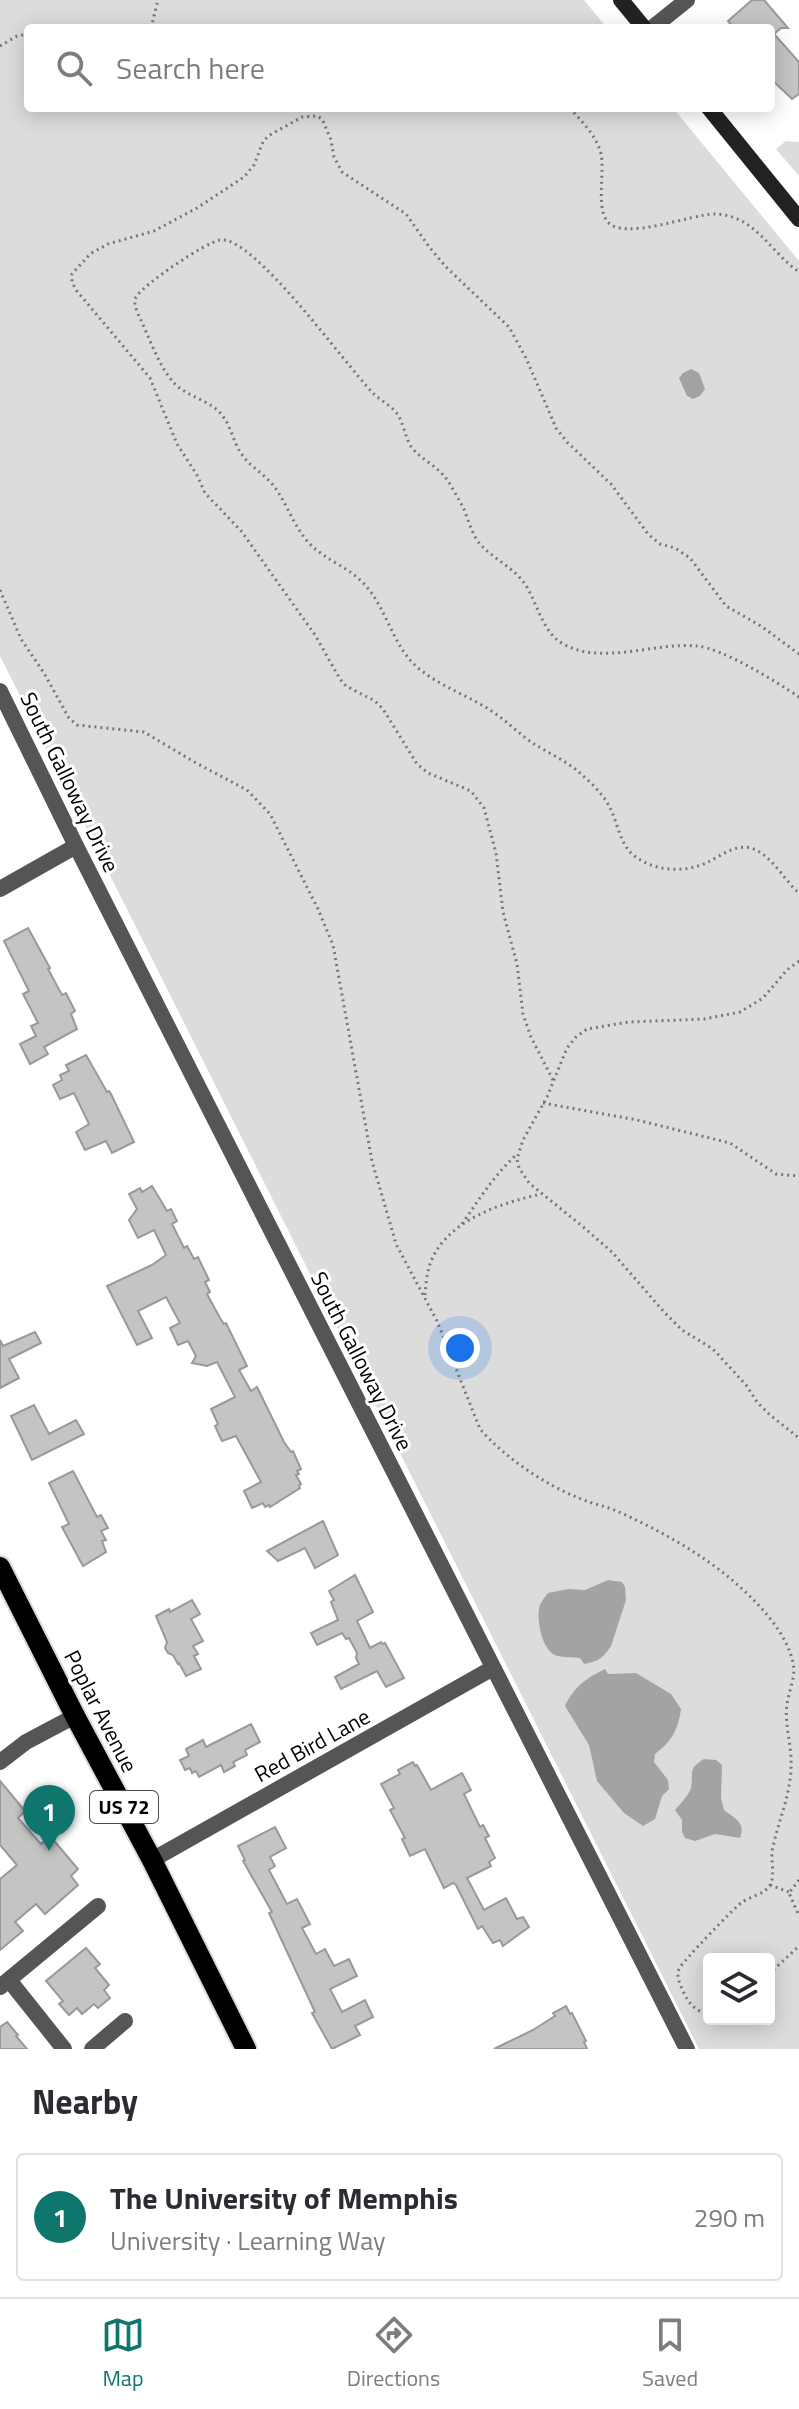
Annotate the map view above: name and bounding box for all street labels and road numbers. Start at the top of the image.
street label: South Galloway Drive [12,686,128,878]
street label: South Galloway Drive [302,1266,422,1456]
street label: Poplar Avenue [56,1644,146,1778]
street label: Red Bird Lane [248,1699,376,1791]
road number: US 72 [90,1791,158,1823]

